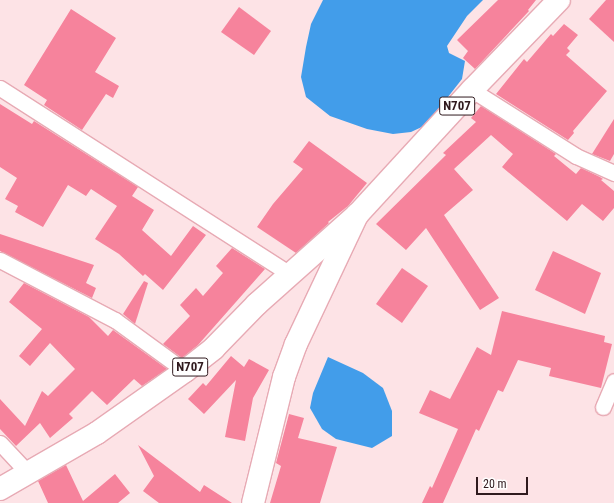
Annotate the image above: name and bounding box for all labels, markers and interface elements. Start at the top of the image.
road number: N707 [439,95,475,117]
road number: N707 [172,356,208,378]
scale bar [478,469,530,495]
text: 20 m [483,477,507,491]

